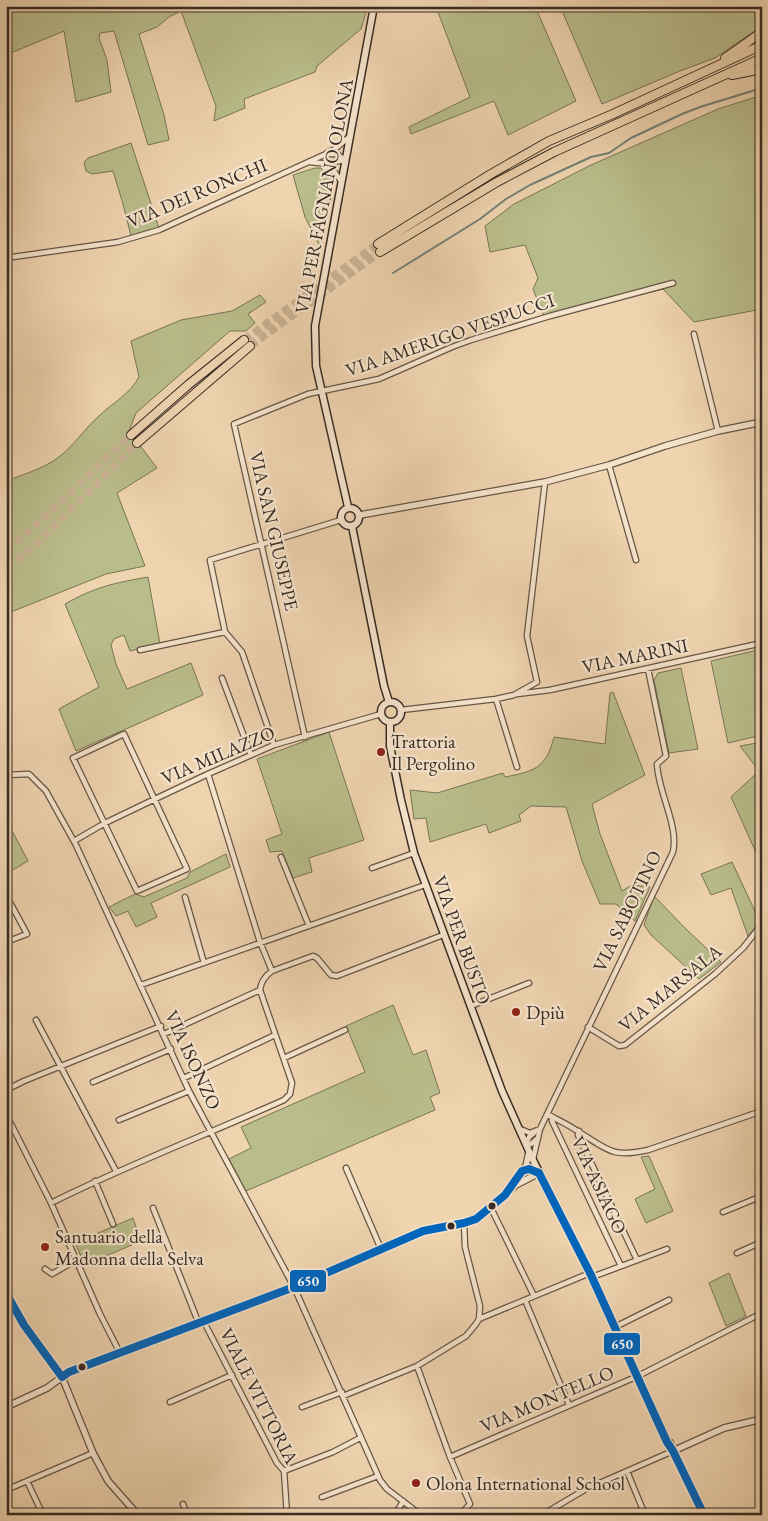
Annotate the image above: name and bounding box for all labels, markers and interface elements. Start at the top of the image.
street label: VIA PER FAGNANO OLONA [289,75,359,316]
street label: VIA DEI RONCHI [123,152,271,234]
street label: VIA AMERIGO VESPUCCI [342,287,558,383]
street label: VIA SAN GIUSEPPE [244,449,305,613]
street label: VIA MARINI [580,632,691,679]
street label: VIA MILAZZO [157,720,279,790]
place label: Trattoria Il Pergolino [391,729,475,776]
marker: Trattoria Il Pergolino [375,746,387,758]
street label: VIA SABOTINO [587,846,667,976]
street label: VIA PER BUSTO [427,872,497,1008]
street label: VIA MARSALA [613,938,728,1037]
place label: Dpiù [526,1000,565,1025]
street label: VIA ISONZO [159,1006,227,1114]
marker: Dpiù [510,1006,522,1018]
street label: VIA ASIAGO [565,1132,633,1238]
unlabelled marker [487,1201,497,1211]
unlabelled marker [446,1221,456,1231]
place label: Santuario della Madonna della Selva [55,1224,204,1271]
marker: Santuario della Madonna della Selva [39,1241,51,1253]
line badge: 650 [289,1269,327,1293]
text: 650 [297,1272,320,1290]
street label: VIALE VITTORIA [214,1324,305,1469]
line badge: 650 [603,1332,641,1356]
text: 650 [611,1335,634,1353]
street label: VIA MONTELLO [476,1360,618,1438]
unlabelled marker [77,1362,87,1372]
place label: Olona International School [426,1471,626,1496]
marker: Olona International School [410,1477,422,1489]

